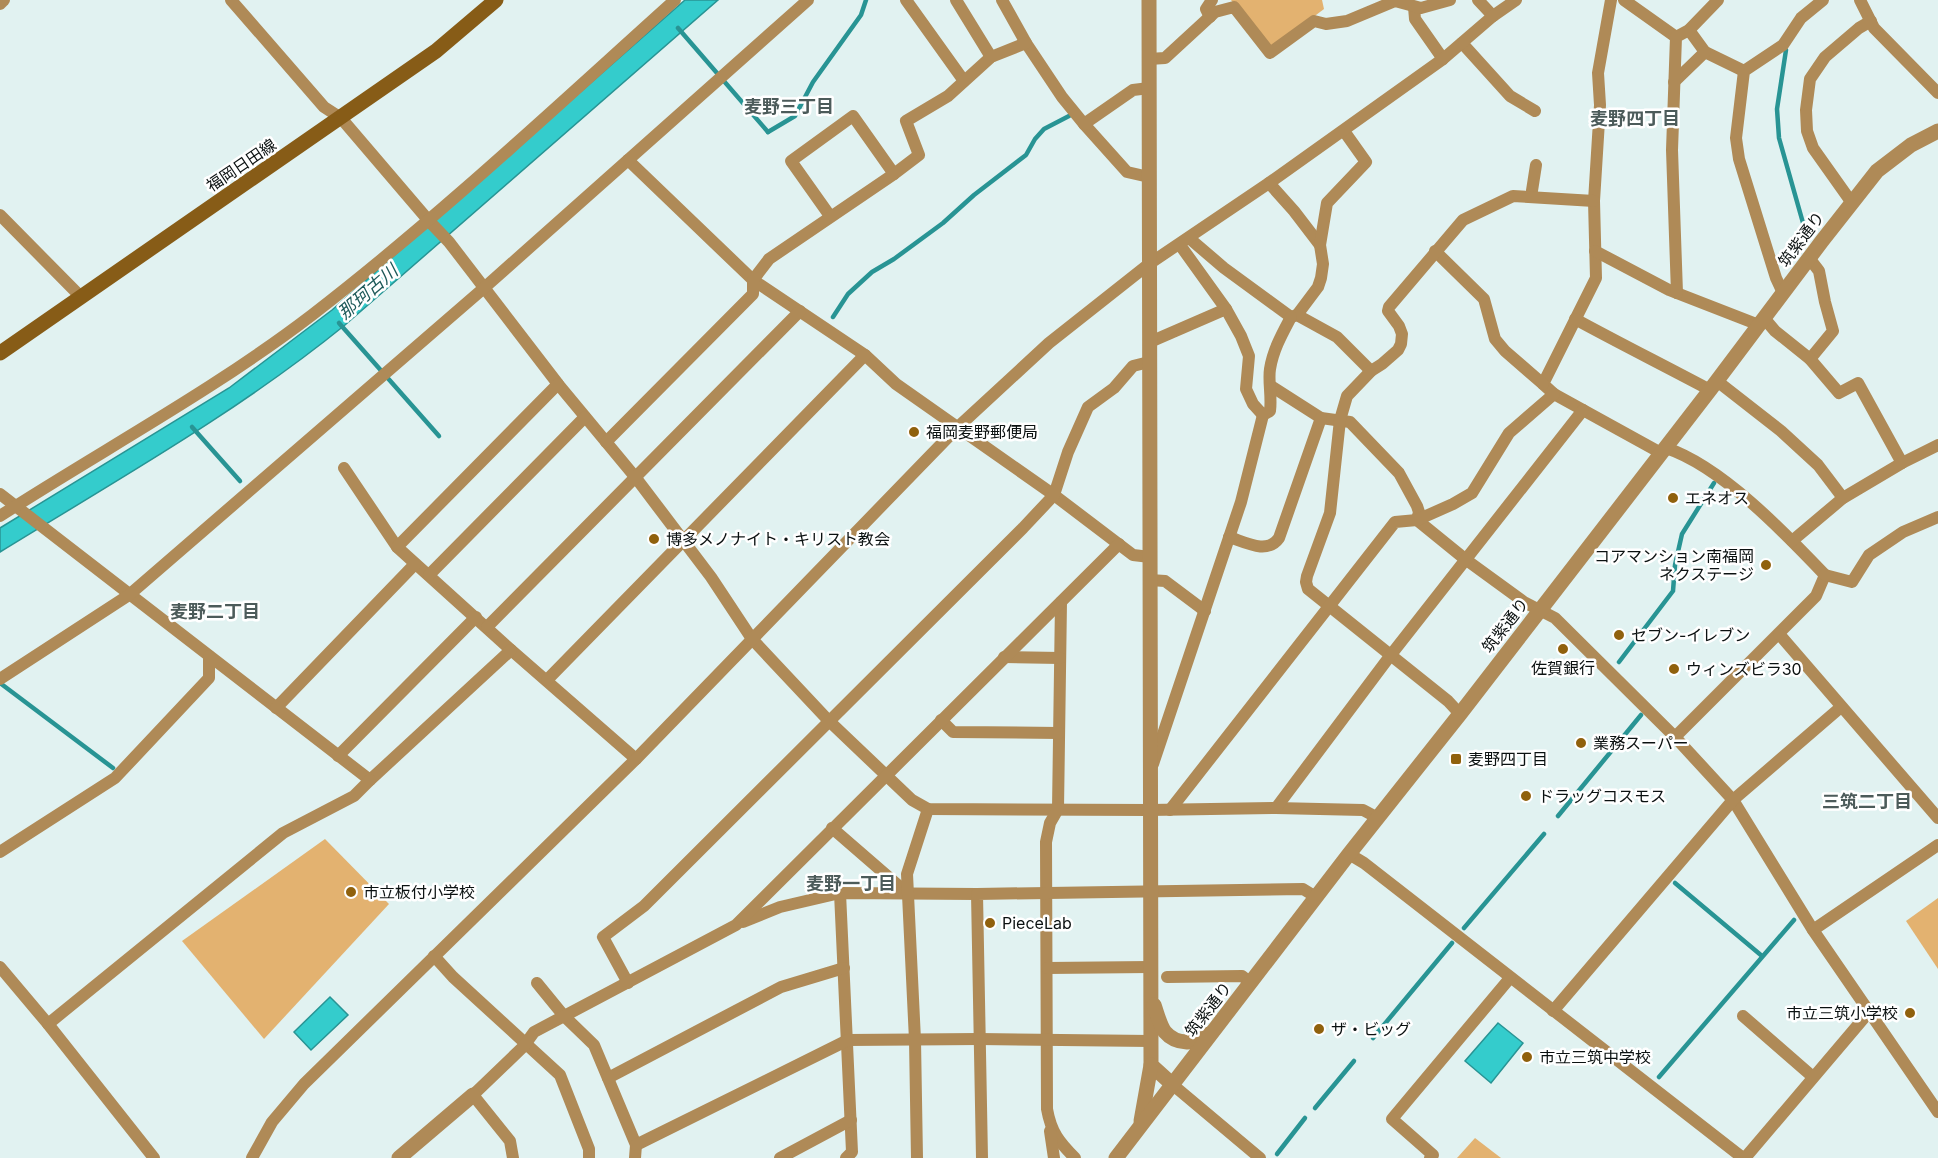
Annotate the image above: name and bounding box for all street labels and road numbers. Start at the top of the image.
street label: 福岡日田線 [202,134,280,196]
street label: 筑紫通り [1774,207,1828,271]
street label: 筑紫通り [1477,594,1533,656]
street label: 筑紫通り [1180,978,1236,1040]

